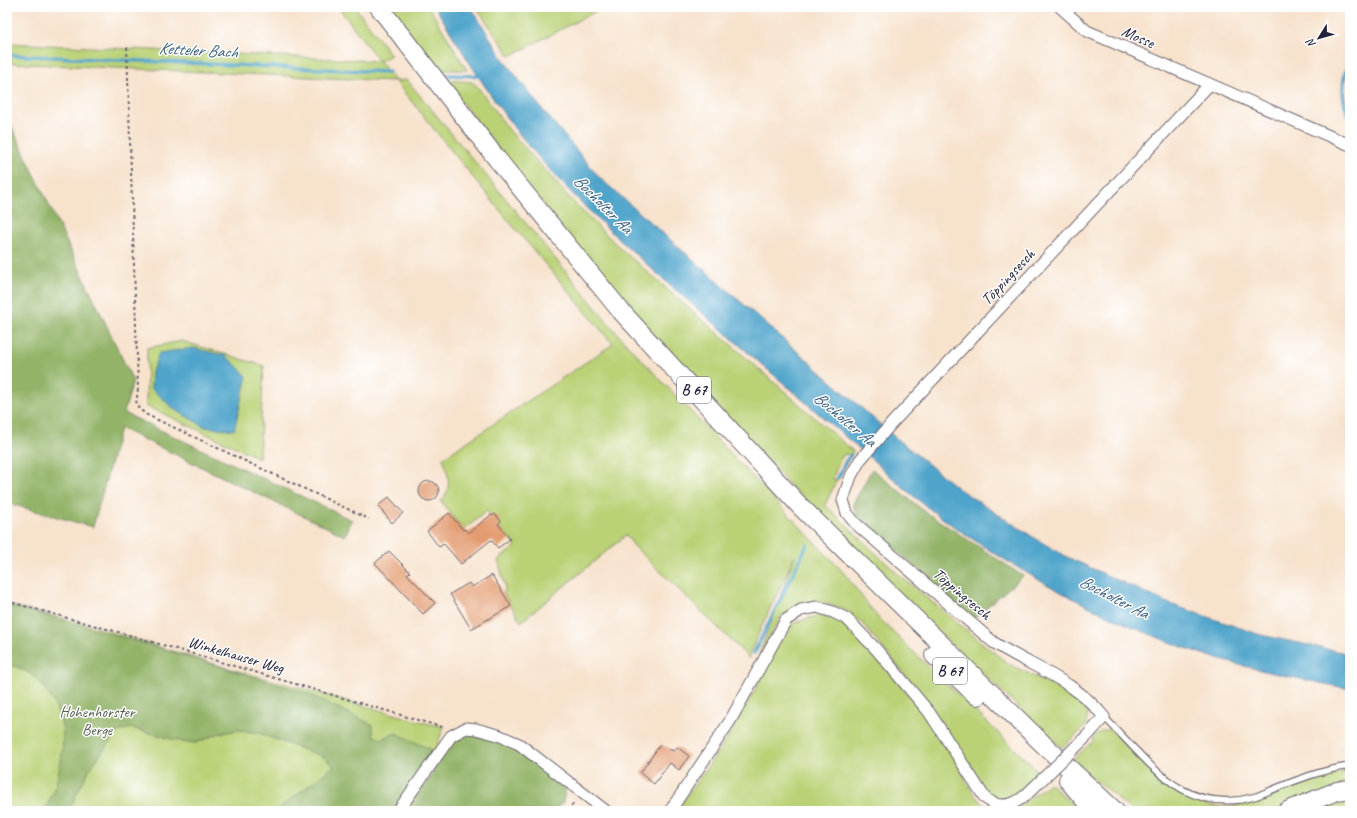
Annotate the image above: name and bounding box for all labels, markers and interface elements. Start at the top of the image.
north arrow [1299,18,1339,58]
street label: Mosse [1119,21,1159,54]
text: N [1302,35,1319,51]
water label: Ketteler Bach [158,37,239,63]
water label: Bocholter Aa [569,170,638,239]
street label: Töppingsesch [977,244,1040,309]
road number: B 67 [677,377,711,403]
water label: Bocholter Aa [810,387,882,452]
street label: Töppingsesch [929,564,996,625]
water label: Bocholter Aa [1076,571,1153,624]
street label: Winkelhauser Weg [186,632,287,679]
road number: B 67 [933,658,967,684]
park label: Hohenhorster Berge [60,702,137,740]

